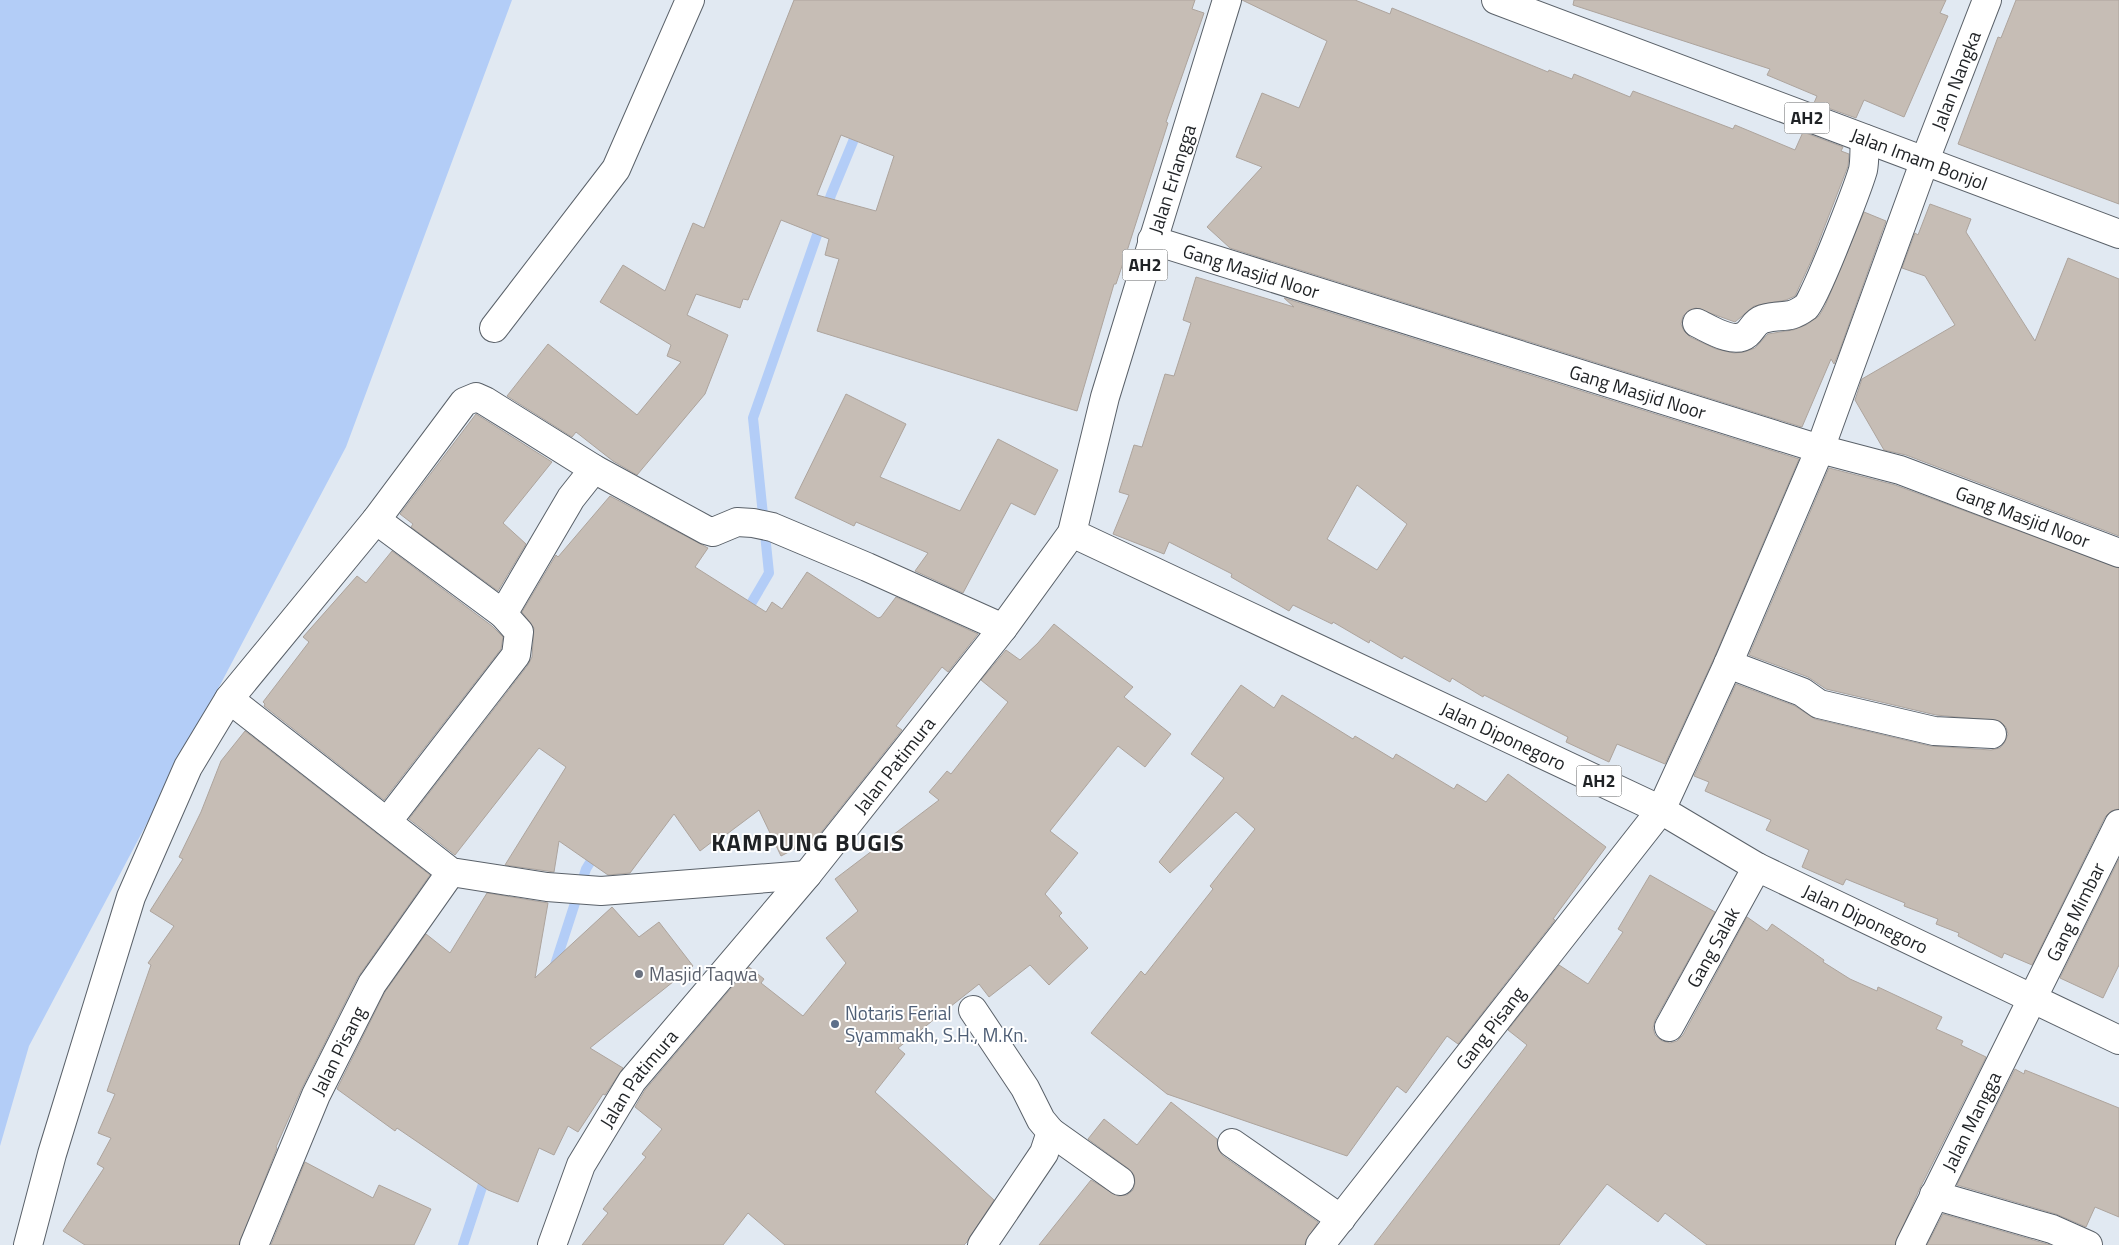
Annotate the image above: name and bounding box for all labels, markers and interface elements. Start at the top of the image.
street label: Jalan Nangka [1923,26,1988,134]
road number: AH2 [1784,102,1830,134]
street label: Jalan Erlangga [1140,120,1203,237]
street label: Jalan Imam Bonjol [1847,120,1992,197]
street label: Gang Masjid Noor [1179,236,1324,306]
road number: AH2 [1122,250,1168,280]
street label: Gang Masjid Noor [1566,357,1710,427]
street label: Gang Masjid Noor [1952,477,2095,555]
street label: Jalan Diponegoro [1436,693,1571,777]
street label: Jalan Patimura [846,710,942,820]
road number: AH2 [1576,766,1622,796]
district label: KAMPUNG BUGIS [711,824,905,860]
street label: Gang Mimbar [2038,857,2112,966]
street label: Jalan Diponegoro [1798,876,1933,961]
street label: Gang Salak [1678,901,1746,993]
place label: Masjid Taqwa [649,959,758,988]
marker: Masjid Taqwa [633,968,645,980]
street label: Gang Pisang [1448,979,1532,1075]
place label: Notaris Ferial Syammakh, S.H., M.Kn. [845,998,1028,1049]
street label: Jalan Pisang [303,1000,373,1100]
marker: Notaris Ferial Syammakh, S.H., M.Kn. [829,1018,841,1030]
street label: Jalan Patimura [592,1022,684,1133]
street label: Jalan Mangga [1934,1066,2008,1176]

